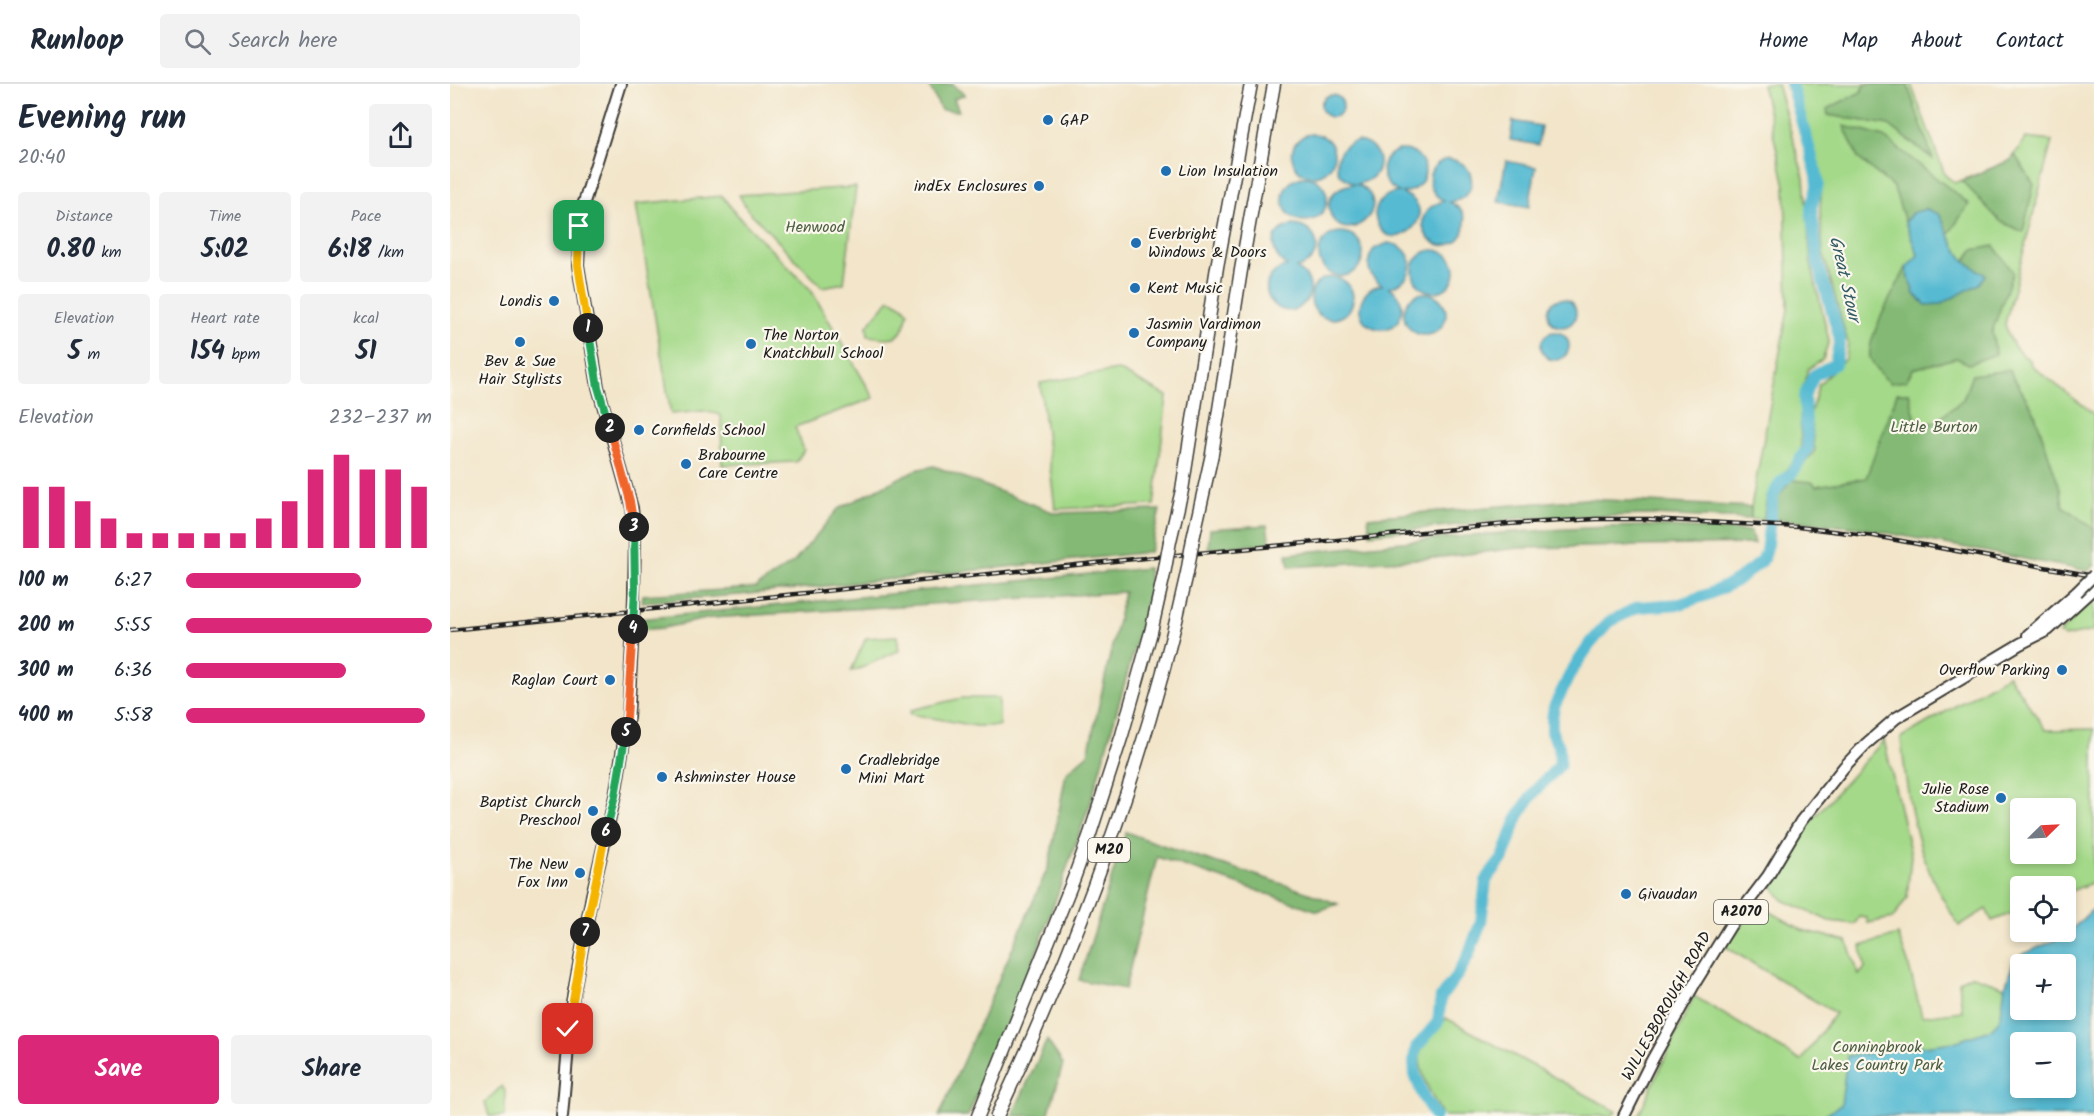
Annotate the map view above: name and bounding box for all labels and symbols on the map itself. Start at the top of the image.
place label: GAP [1060,108,1089,133]
marker: GAP [1041,113,1055,127]
place label: Lion Insulation [1178,159,1278,184]
marker: Lion Insulation [1159,164,1173,178]
place label: indEx Enclosures [914,174,1027,199]
marker: indEx Enclosures [1032,179,1046,193]
pin [553,200,604,251]
park label: Henwood [785,215,846,240]
place label: Everbright Windows & Doors [1148,222,1267,265]
water label: Great Stour [1820,233,1869,329]
marker: Everbright Windows & Doors [1129,236,1143,250]
place label: Kent Music [1147,276,1223,301]
marker: Kent Music [1128,281,1142,295]
place label: Londis [499,289,542,314]
marker: Londis [547,294,561,308]
place label: Jasmin Vardimon Company [1146,312,1261,355]
pin: 1 [573,313,603,343]
place label: The Norton Knatchbull School [763,323,883,366]
marker: Jasmin Vardimon Company [1127,326,1141,340]
marker: Bev & Sue Hair Stylists [513,335,527,349]
marker: The Norton Knatchbull School [744,337,758,351]
place label: Bev & Sue Hair Stylists [478,349,562,392]
pin: 2 [595,413,625,443]
park label: Little Burton [1890,415,1978,440]
place label: Cornfields School [651,418,765,443]
marker: Cornfields School [632,423,646,437]
place label: Brabourne Care Centre [698,443,778,486]
marker: Brabourne Care Centre [679,457,693,471]
pin: 3 [619,512,649,542]
pin: 4 [618,614,648,644]
place label: Overflow Parking [1939,658,2050,683]
marker: Overflow Parking [2055,663,2069,677]
place label: Raglan Court [511,668,599,693]
marker: Raglan Court [603,673,617,687]
pin: 5 [611,717,641,747]
place label: Cradlebridge Mini Mart [858,748,940,791]
marker: Cradlebridge Mini Mart [839,762,853,776]
place label: Ashminster House [674,765,796,790]
marker: Ashminster House [655,770,669,784]
place label: Julie Rose Stadium [1922,777,1989,820]
place label: Baptist Church Preschool [479,790,581,833]
marker: Julie Rose Stadium [1994,791,2008,805]
north arrow [2010,798,2076,864]
marker: Baptist Church Preschool [586,804,600,818]
pin: 6 [591,817,621,847]
road number: M20 [1088,838,1130,862]
place label: The New Fox Inn [508,852,568,895]
marker: The New Fox Inn [573,866,587,880]
place label: Givaudan [1638,882,1698,907]
marker: Givaudan [1619,887,1633,901]
road number: A2070 [1714,900,1768,924]
pin: 7 [570,917,600,947]
street label: WILLESBOROUGH ROAD [1615,927,1719,1085]
pin [542,1003,593,1054]
park label: Conningbrook Lakes Country Park [1811,1035,1943,1078]

